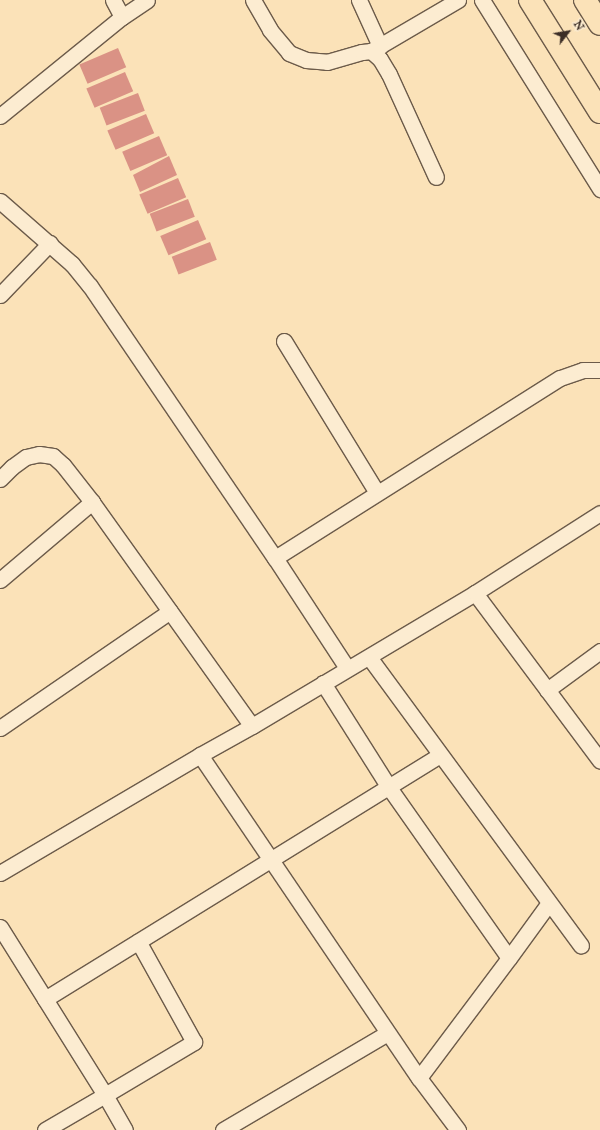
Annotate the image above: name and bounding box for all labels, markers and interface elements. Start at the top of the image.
north arrow [548,12,588,52]
text: N [571,18,587,33]

